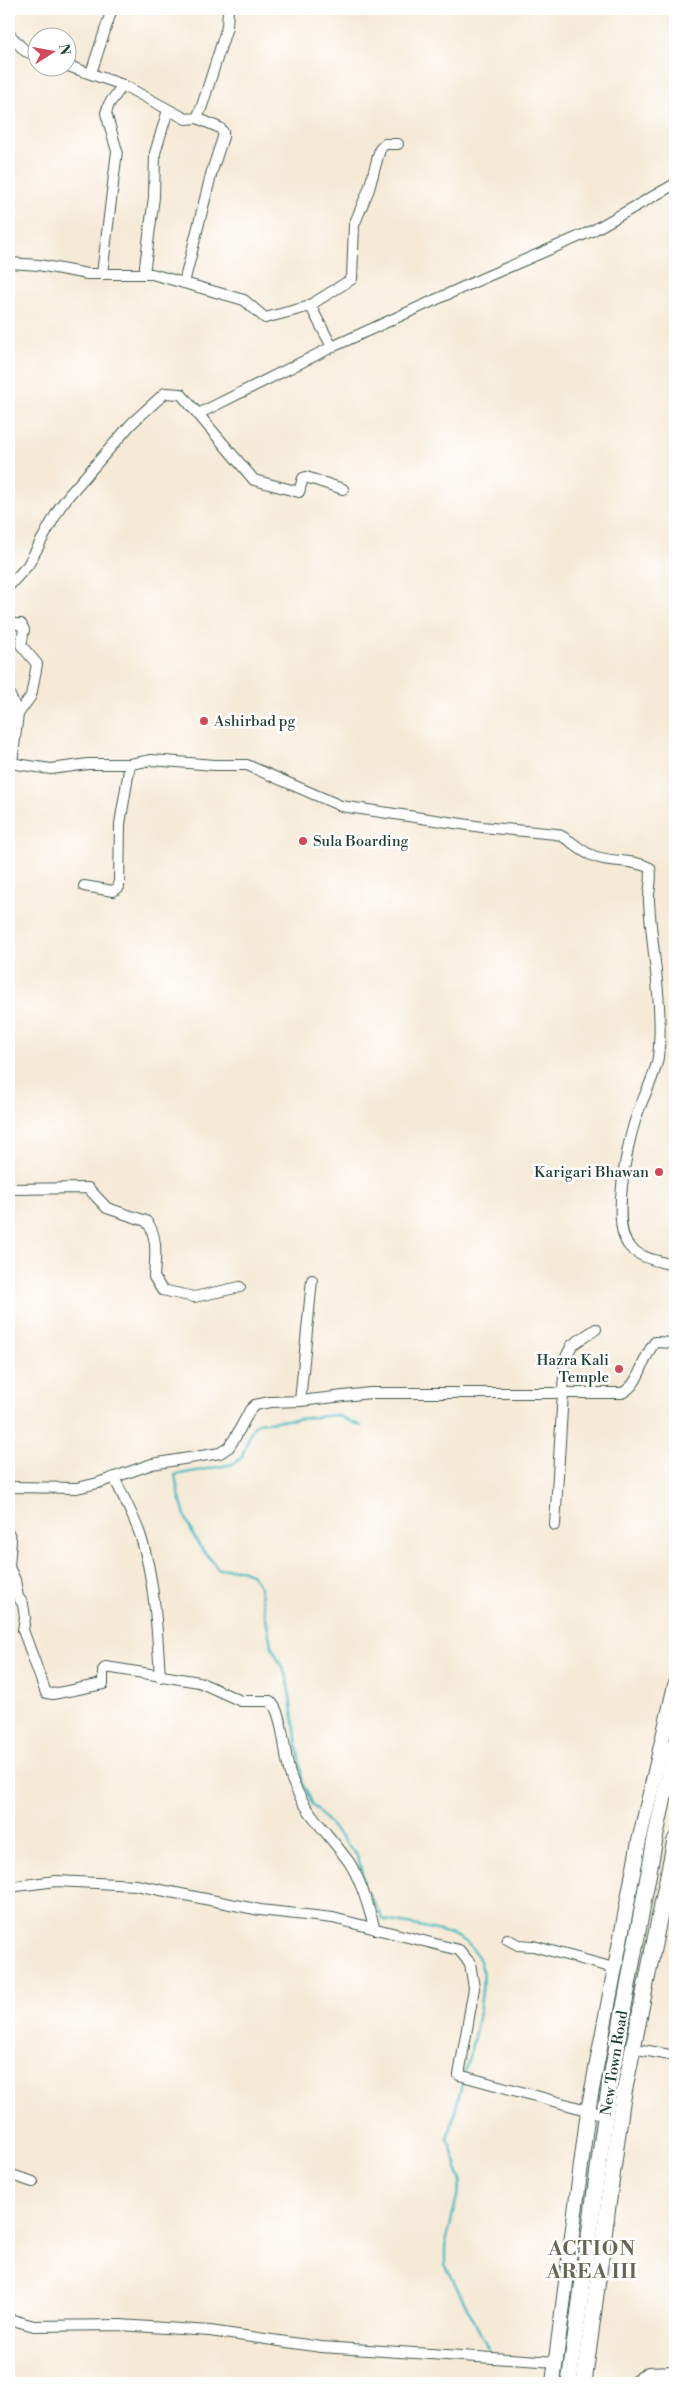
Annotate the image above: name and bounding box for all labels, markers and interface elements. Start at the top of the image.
north arrow [28,28,78,78]
text: N [54,43,74,57]
place label: Ashirbad pg [213,712,296,731]
marker: Ashirbad pg [198,715,210,727]
place label: Sula Boarding [313,832,409,851]
marker: Sula Boarding [297,835,309,847]
place label: Karigari Bhawan [534,1163,649,1182]
marker: Karigari Bhawan [653,1166,665,1178]
place label: Hazra Kali Temple [537,1351,609,1387]
marker: Hazra Kali Temple [613,1363,625,1375]
street label: New Town Road [597,2009,632,2117]
district label: ACTION AREA III [545,2237,638,2285]

